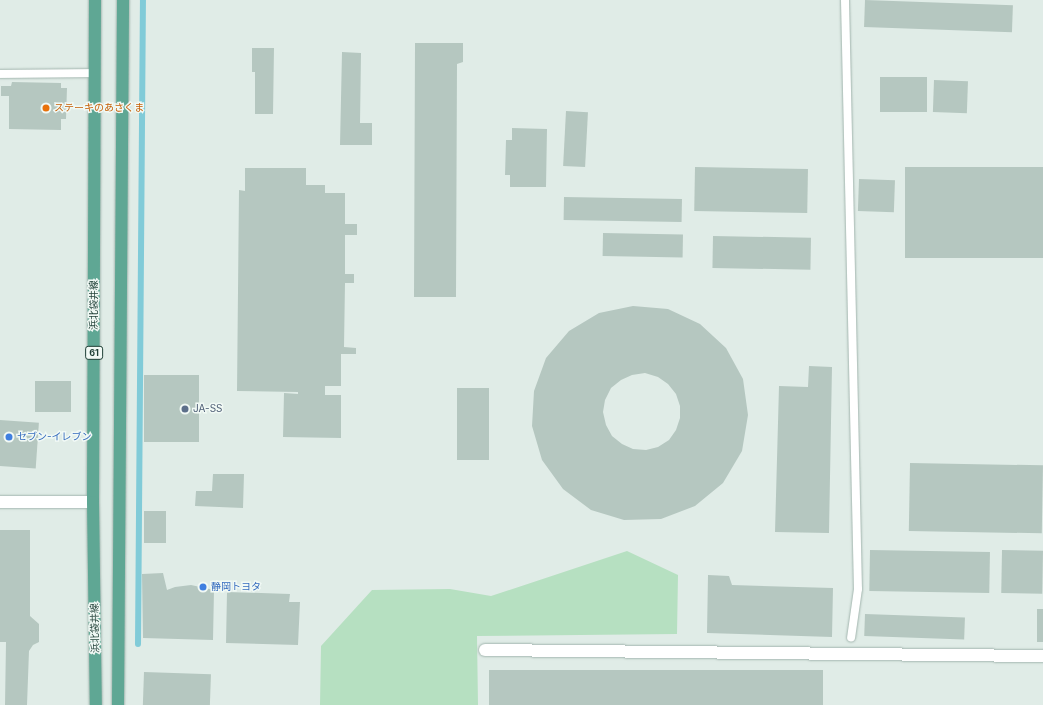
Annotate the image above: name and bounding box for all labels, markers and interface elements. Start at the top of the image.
place label: ステーキのあさくま [54,102,144,114]
marker: ステーキのあさくま [41,103,51,113]
street label: 浜北袋井線 [88,280,100,330]
road number: 61 [85,346,103,360]
place label: JA-SS [193,403,223,415]
marker: JA-SS [180,404,190,414]
place label: セブン-イレブン [17,431,92,443]
marker: セブン-イレブン [4,432,14,442]
place label: 静岡トヨタ [211,581,261,593]
marker: 静岡トヨタ [198,582,208,592]
street label: 浜北袋井線 [89,603,101,653]

